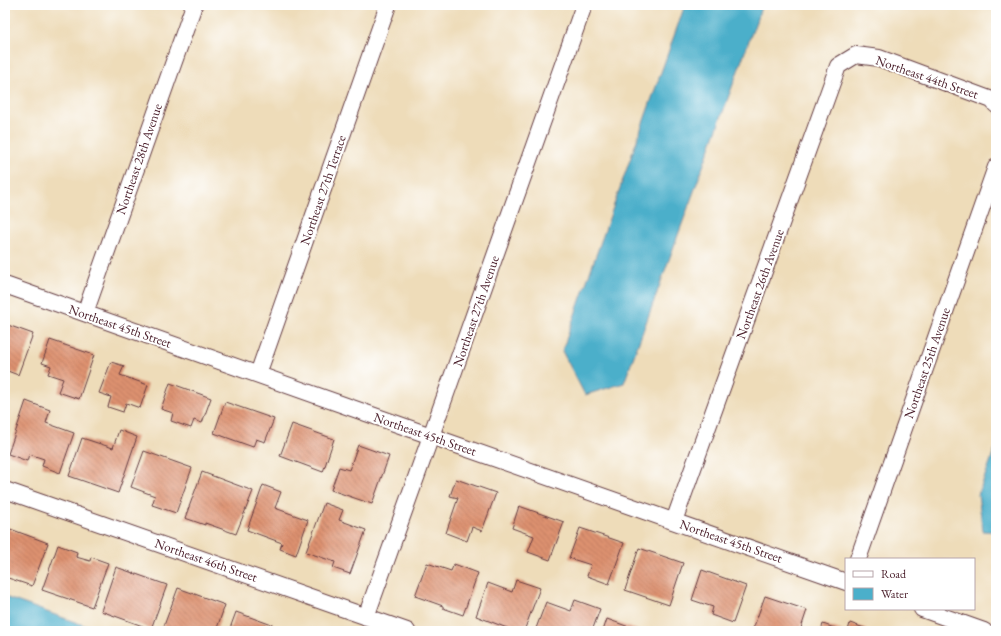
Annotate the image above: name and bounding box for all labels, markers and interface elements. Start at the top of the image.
street label: Northeast 44th Street [873,51,981,103]
street label: Northeast 28th Avenue [112,101,166,217]
street label: Northeast 27th Terrace [296,133,350,247]
street label: Northeast 26th Avenue [732,227,788,341]
street label: Northeast 27th Avenue [449,253,503,369]
street label: Northeast 45th Street [66,300,174,352]
street label: Northeast 25th Avenue [900,305,954,421]
street label: Northeast 45th Street [371,408,479,460]
street label: Northeast 45th Street [677,515,785,567]
street label: Northeast 46th Street [152,534,260,586]
legend [845,558,975,610]
text: Road [881,566,907,582]
text: Water [881,586,908,602]

